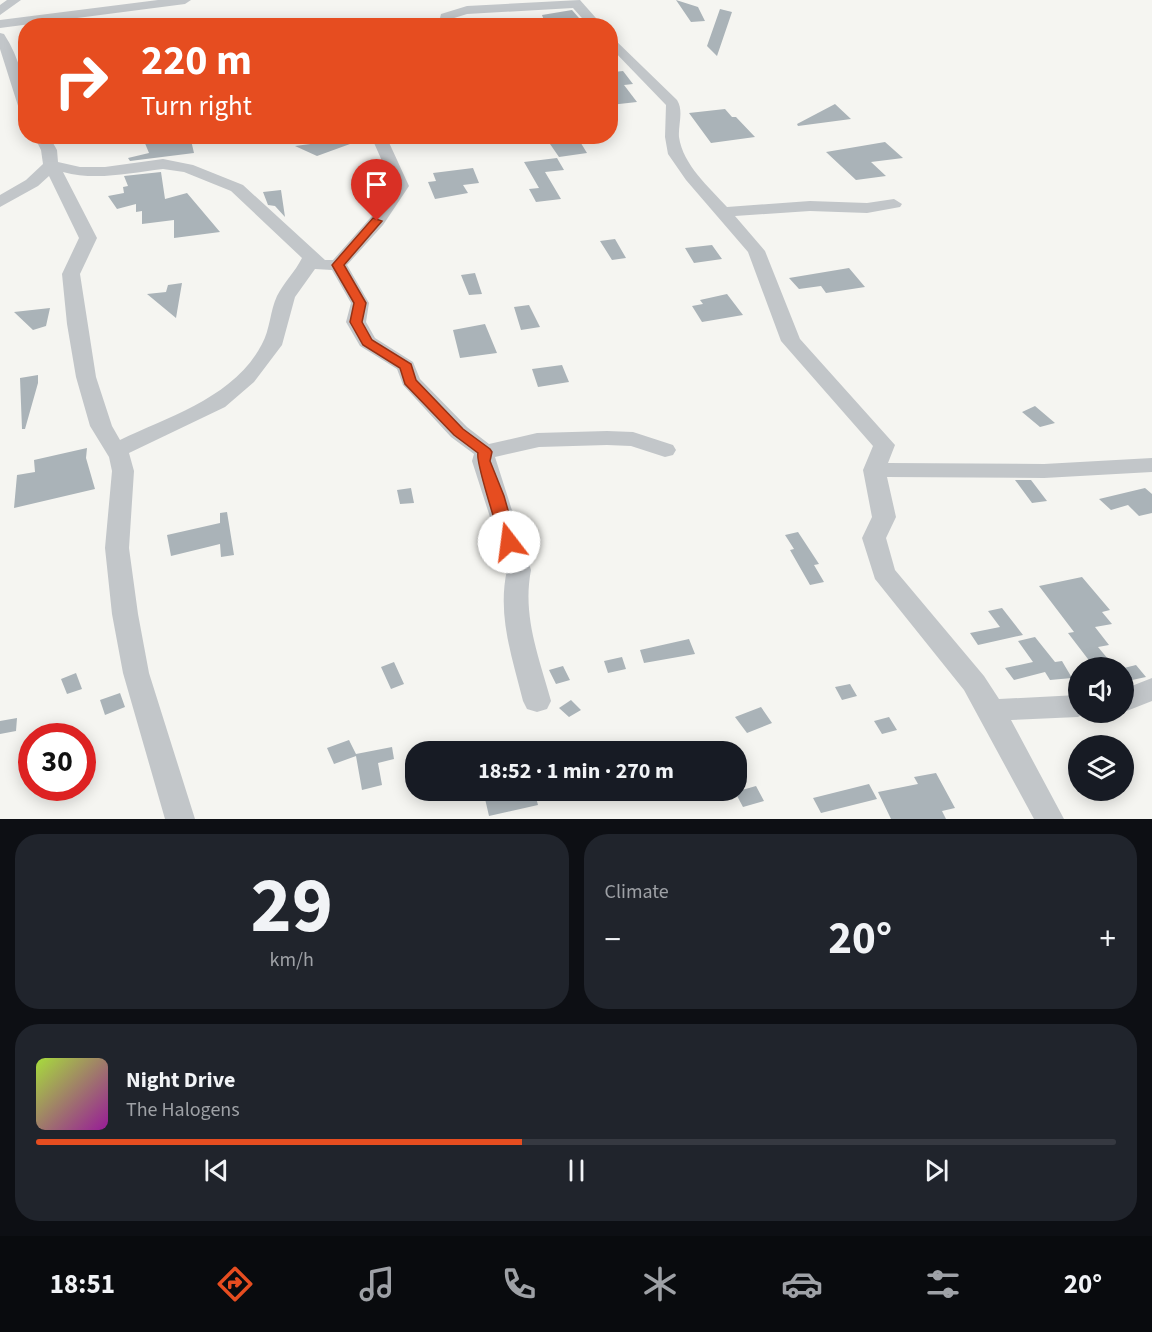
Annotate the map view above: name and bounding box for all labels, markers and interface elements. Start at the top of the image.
text: 220 m [141,31,252,91]
icon: right [42,42,120,120]
text: Turn right [141,87,252,126]
pin [351,159,402,221]
icon: arrive [360,168,393,201]
position arrow [477,510,541,574]
map controls [1068,657,1134,801]
button: sound [1068,657,1134,723]
speed limit sign: 30 [18,723,96,801]
button: layers [1068,735,1134,801]
text: 18:52 · 1 min · 270 m [478,755,674,787]
text: 29 [251,851,333,962]
text: Climate [605,878,669,906]
text: 20° [828,907,892,971]
text: − [605,916,621,963]
text: + [1100,916,1116,963]
text: km/h [270,946,314,974]
text: Night Drive [126,1064,235,1096]
text: The Halogens [126,1096,240,1124]
icon: previous [200,1154,233,1187]
icon: pause [560,1154,593,1187]
icon: next [920,1154,953,1187]
icon: directions [214,1263,256,1305]
icon: music [356,1263,398,1305]
icon: phone [498,1263,540,1305]
icon: climate [639,1263,681,1305]
icon: car [781,1263,823,1305]
icon: filters [922,1263,964,1305]
text: 18:51 [50,1265,115,1304]
text: 20° [1064,1265,1102,1304]

